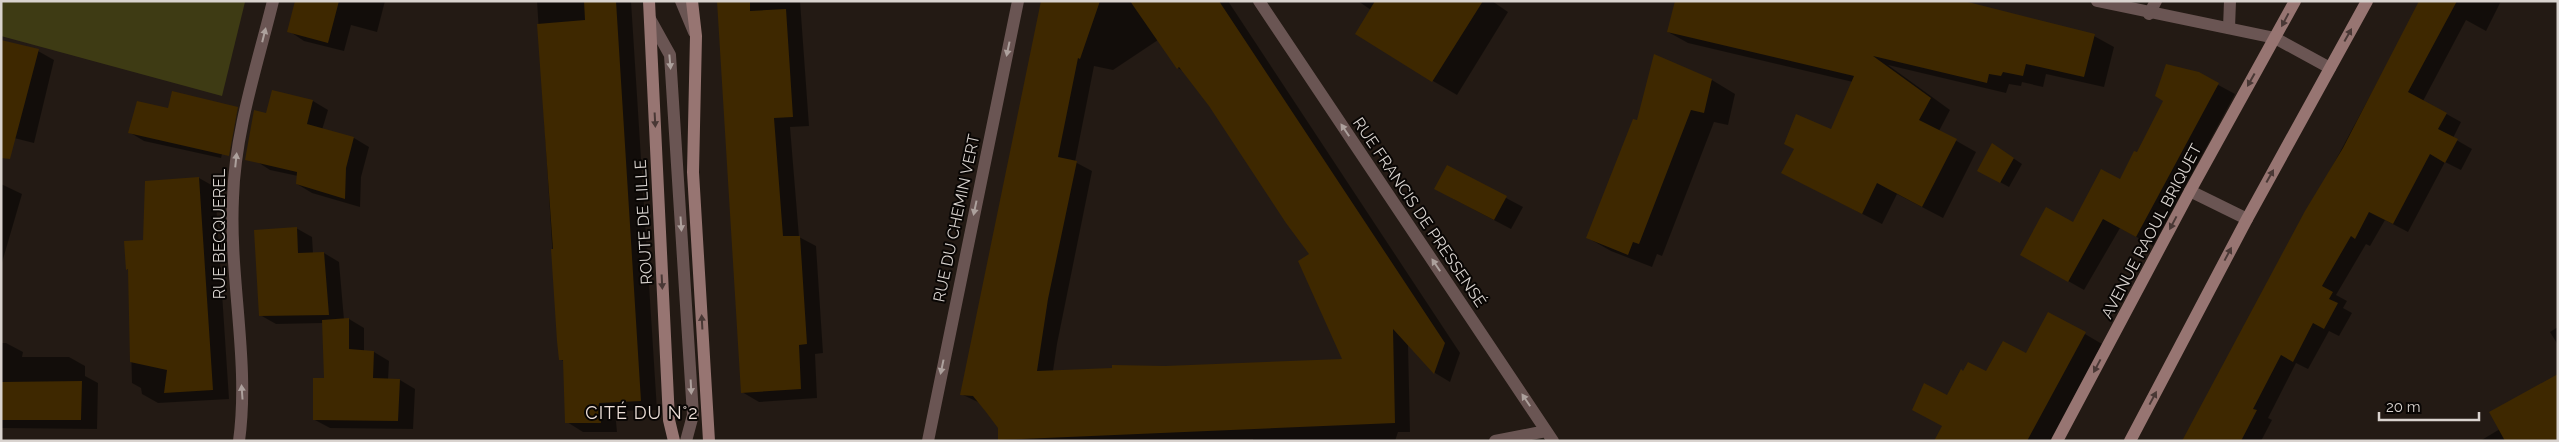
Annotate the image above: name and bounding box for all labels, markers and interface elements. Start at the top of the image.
one-way arrow [2281,12,2289,27]
one-way arrow [261,28,269,43]
one-way arrow [2344,28,2353,41]
one-way arrow [1004,41,1012,57]
one-way arrow [666,55,674,71]
one-way arrow [2247,74,2256,87]
one-way arrow [651,112,659,128]
street label: RUE FRANCIS DE PRESSENSÉ [1349,113,1491,311]
one-way arrow [1340,123,1350,137]
street label: RUE DU CHEMIN VERT [929,132,984,304]
street label: AVENUE RAOUL BRIQUET [2097,140,2206,322]
one-way arrow [232,152,240,168]
street label: ROUTE DE LILLE [631,159,656,285]
street label: RUE BECQUEREL [210,168,229,299]
one-way arrow [2266,169,2274,184]
one-way arrow [971,201,979,216]
one-way arrow [2169,216,2177,230]
one-way arrow [677,217,685,233]
one-way arrow [2224,247,2232,261]
one-way arrow [1431,258,1440,272]
one-way arrow [659,274,667,290]
one-way arrow [697,314,705,330]
one-way arrow [2093,359,2101,374]
one-way arrow [938,360,946,375]
one-way arrow [687,379,695,395]
one-way arrow [238,384,246,400]
one-way arrow [2149,390,2157,405]
scale bar [2379,390,2479,422]
one-way arrow [1521,393,1531,407]
text: 20 m [2386,398,2421,416]
district label: CITÉ DU N°2 [585,401,699,423]

